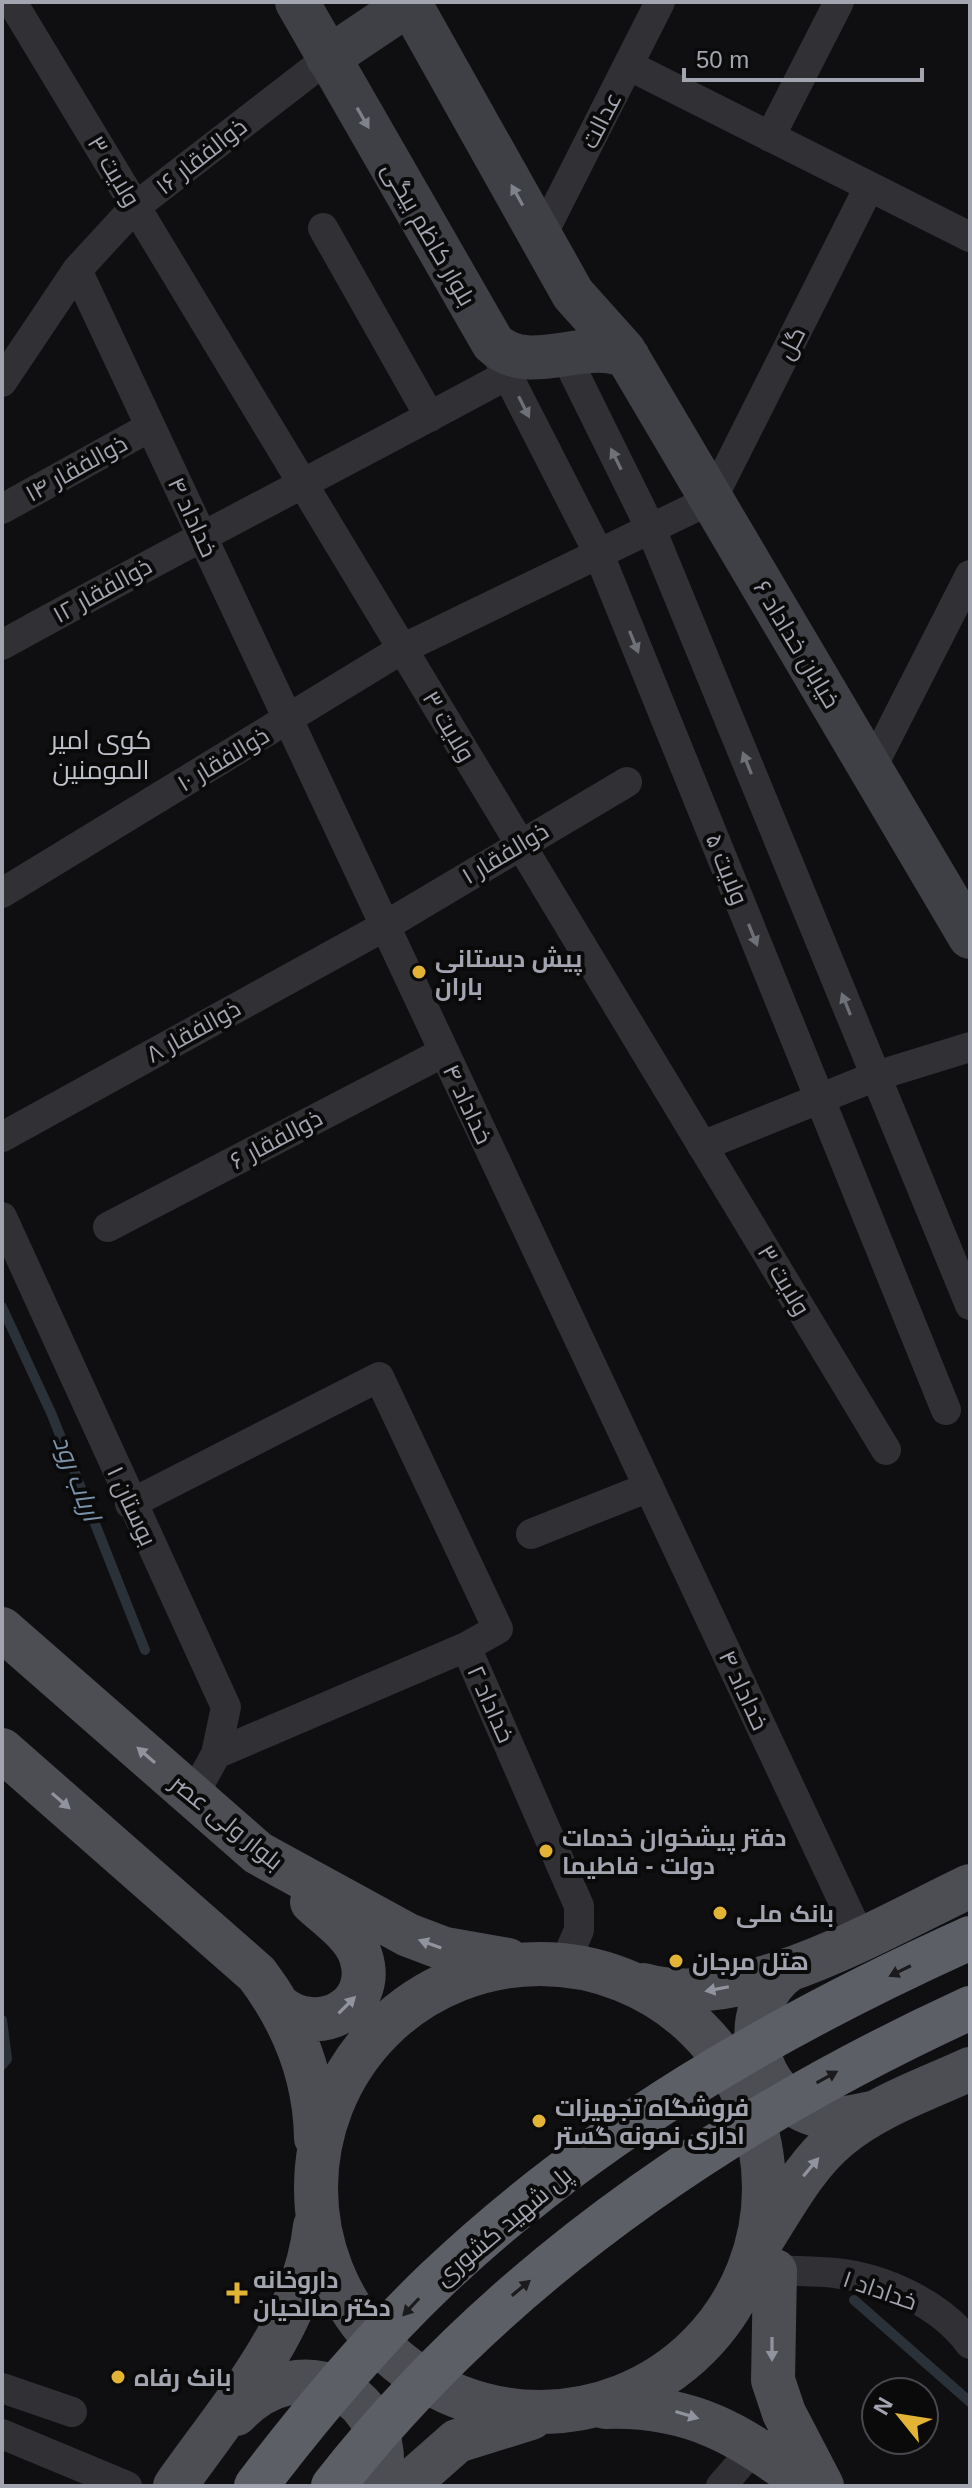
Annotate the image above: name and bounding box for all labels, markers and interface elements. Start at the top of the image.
scale bar [684,32,922,82]
text: 50 m [696,46,749,73]
street label: عدالت [575,87,627,153]
one-way arrow [356,107,370,130]
street label: ذوالفقار ۱۶ [150,112,252,200]
street label: ولایت ۳ [82,131,146,211]
street label: بلوار کاظم بیگی [374,157,481,312]
one-way arrow [511,183,524,206]
street label: گل [771,322,811,364]
one-way arrow [516,396,530,418]
street label: ذوالفقار ۱۴ [21,429,131,507]
one-way arrow [610,448,623,471]
street label: خداداد ۴ [163,473,223,561]
street label: ذوالفقار ۱۲ [48,552,156,628]
street label: خیابان خداداد ۶ [747,575,846,713]
one-way arrow [628,630,641,654]
street label: ولایت ۳ [417,686,481,766]
street label: ذوالفقار ۱۰ [172,721,274,797]
district label: کوی امیر المومنین [49,725,151,786]
one-way arrow [741,751,754,775]
street label: ذوالفقار ۱ [457,817,553,889]
street label: ولایت ۵ [701,829,753,909]
one-way arrow [747,923,760,947]
place label: پیش دبستانی باران [435,945,583,1001]
marker: پیش دبستانی باران [410,963,428,981]
one-way arrow [840,992,853,1016]
street label: ذوالفقار ۸ [141,994,245,1068]
street label: خداداد ۴ [438,1060,498,1148]
street label: ذوالفقار ۶ [226,1104,326,1174]
street label: ولایت ۳ [752,1240,816,1320]
water label: ارباب رود [47,1431,108,1528]
street label: بوستان ۱ [101,1462,162,1550]
street label: خداداد ۴ [714,1646,774,1734]
street label: خداداد ۲ [462,1661,520,1747]
one-way arrow [136,1746,155,1764]
street label: بلوار ولی عصر [164,1768,288,1876]
one-way arrow [50,1792,70,1809]
place label: دفتر پیشخوان خدمات دولت - فاطیما [562,1824,787,1880]
marker: دفتر پیشخوان خدمات دولت - فاطیما [537,1842,555,1860]
place label: بانک ملی [736,1900,834,1928]
marker: بانک ملی [711,1904,729,1922]
one-way arrow [418,1937,442,1950]
place label: هتل مرجان [692,1948,809,1976]
marker: هتل مرجان [667,1952,685,1970]
one-way arrow [888,1965,911,1978]
one-way arrow [704,1983,729,1996]
one-way arrow [338,1995,357,2014]
one-way arrow [816,2070,838,2084]
place label: فروشگاه تجهیزات اداری نمونه گستر [554,2094,749,2150]
marker: فروشگاه تجهیزات اداری نمونه گستر [530,2112,548,2130]
one-way arrow [802,2157,819,2177]
street label: پل شهید کشوری [429,2161,579,2293]
street label: خداداد ۱ [840,2265,920,2315]
place label: داروخانه دکتر صالحیان [253,2266,391,2322]
one-way arrow [511,2280,531,2297]
marker: داروخانه دکتر صالحیان [228,2284,246,2302]
one-way arrow [402,2297,421,2316]
one-way arrow [766,2337,778,2362]
place label: بانک رفاه [134,2364,231,2392]
marker: بانک رفاه [109,2368,127,2386]
north arrow [860,2376,940,2456]
text: N [868,2393,898,2419]
one-way arrow [676,2410,700,2422]

